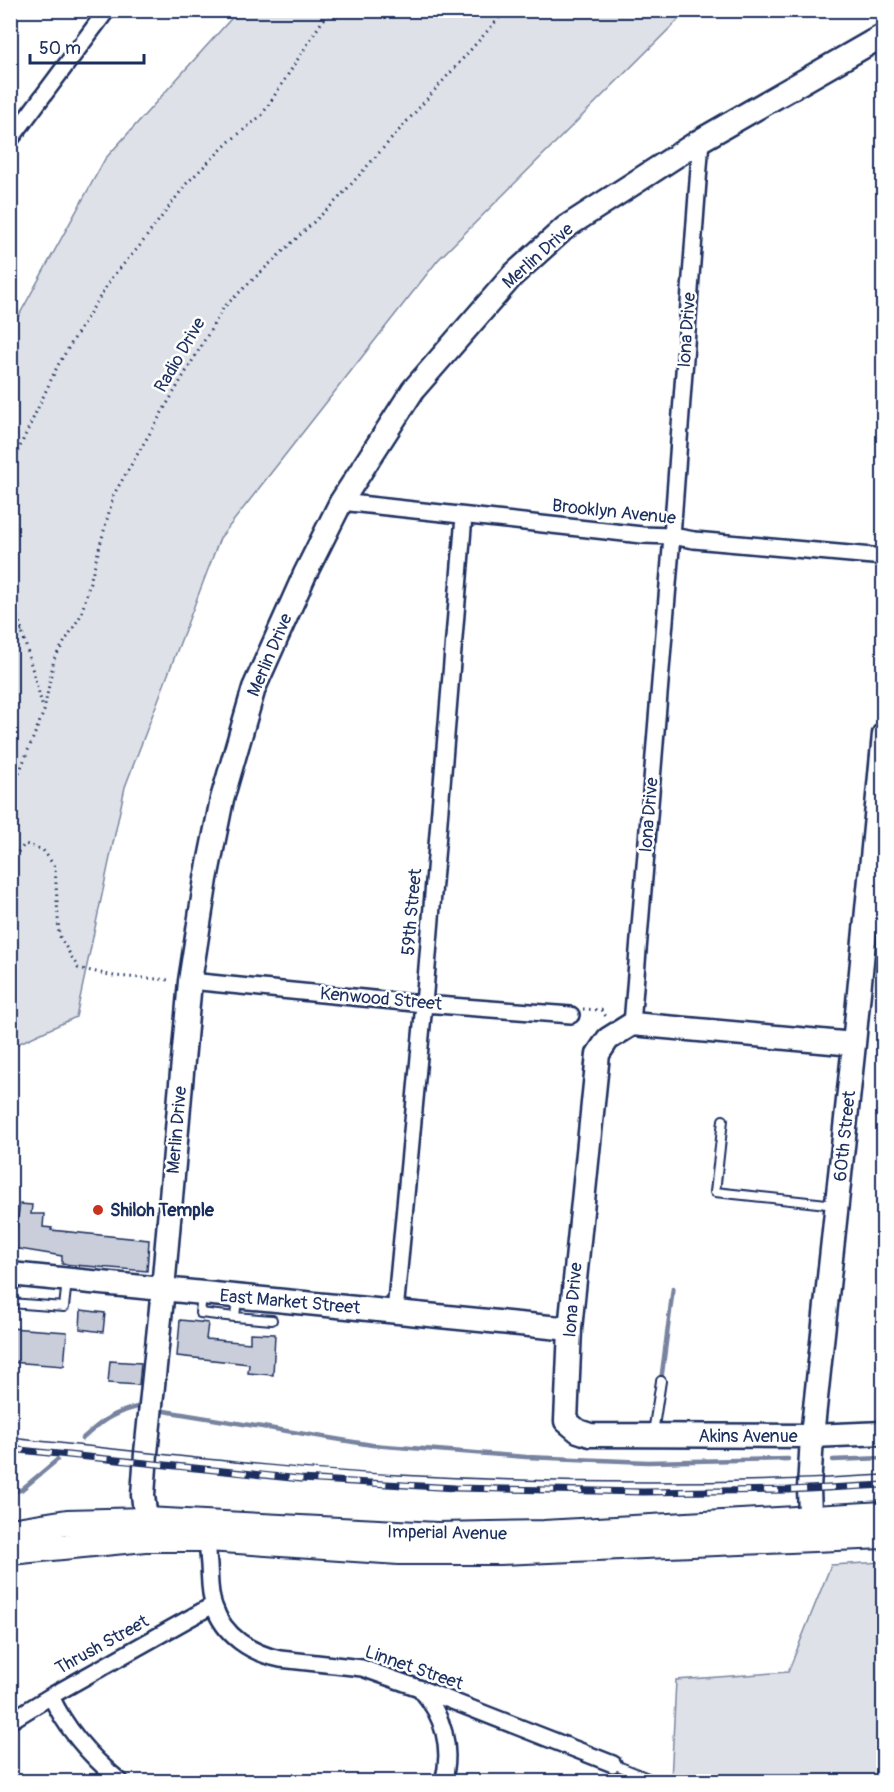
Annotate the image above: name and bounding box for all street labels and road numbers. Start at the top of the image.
street label: Merlin Drive [498,218,579,294]
street label: Iona Drive [673,291,701,368]
street label: Radio Drive [149,313,211,397]
street label: Brooklyn Avenue [551,494,677,530]
street label: Merlin Drive [242,610,298,700]
street label: Iona Drive [634,776,664,854]
street label: 59th Street [397,867,427,957]
street label: Kenwood Street [319,982,444,1016]
street label: Merlin Drive [162,1085,192,1175]
street label: 60th Street [829,1089,861,1183]
street label: Iona Drive [558,1261,588,1339]
street label: East Market Street [219,1284,362,1320]
street label: Akins Avenue [698,1425,798,1448]
street label: Imperial Avenue [387,1520,507,1546]
street label: Thrush Street [51,1610,153,1680]
street label: Linnet Street [362,1640,467,1696]

